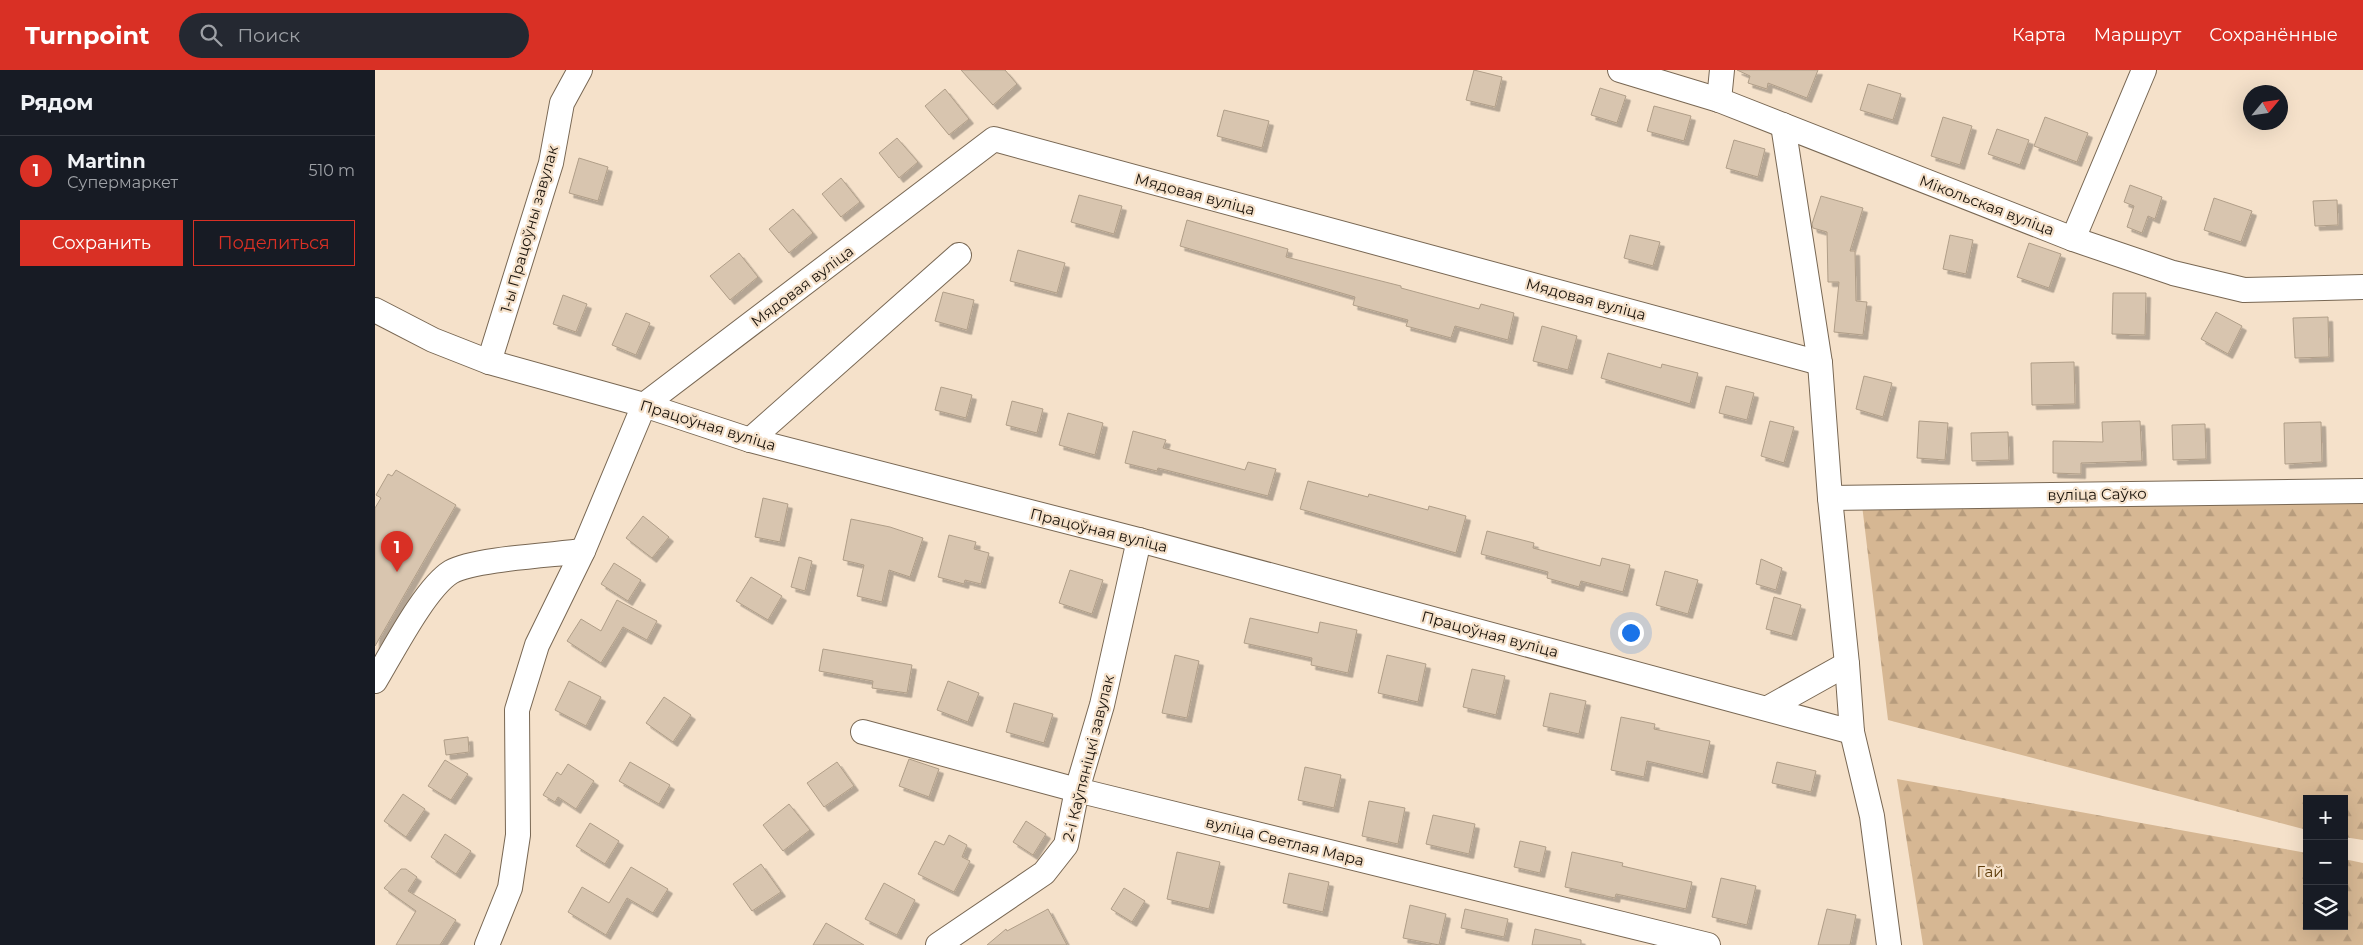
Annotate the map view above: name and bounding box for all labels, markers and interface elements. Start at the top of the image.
search box [179,13,529,58]
text: Turnpoint [25,21,149,50]
icon: search [197,21,225,49]
text: Поиск [237,24,300,47]
text: Карта [2012,24,2066,46]
text: Маршрут [2094,24,2181,46]
text: Сохранённые [2209,24,2338,46]
north arrow [2243,85,2288,130]
text: Рядом [20,90,93,115]
street label: 1-ы Працоўны завулак [496,143,562,315]
text: Martinn [67,150,146,173]
text: 1 [33,161,39,180]
text: 510 m [308,161,355,180]
street label: Мядовая вуліца [1133,169,1257,219]
street label: Мікольская вуліца [1917,171,2057,239]
text: Супермаркет [67,173,178,192]
button: Сохранить [20,220,183,266]
button: Поделиться [193,220,355,266]
street label: Мядовая вуліца [747,241,857,331]
street label: Мядовая вуліца [1524,274,1648,324]
street label: Працоўная вуліца [638,395,778,455]
street label: вуліца Саўко [2047,484,2147,504]
street label: Працоўная вуліца [1028,504,1170,556]
pin: 1 [381,531,413,572]
street label: Працоўная вуліца [1419,607,1561,661]
your location [1618,620,1644,646]
street label: 2-і Каўпяніцкі завулак [1058,673,1118,843]
map controls [2303,795,2348,930]
button: + [2303,795,2348,840]
street label: вуліца Светлая Мара [1204,812,1366,870]
button: − [2303,840,2348,885]
park label: Гай [1976,862,2004,881]
button: layers [2303,885,2348,930]

